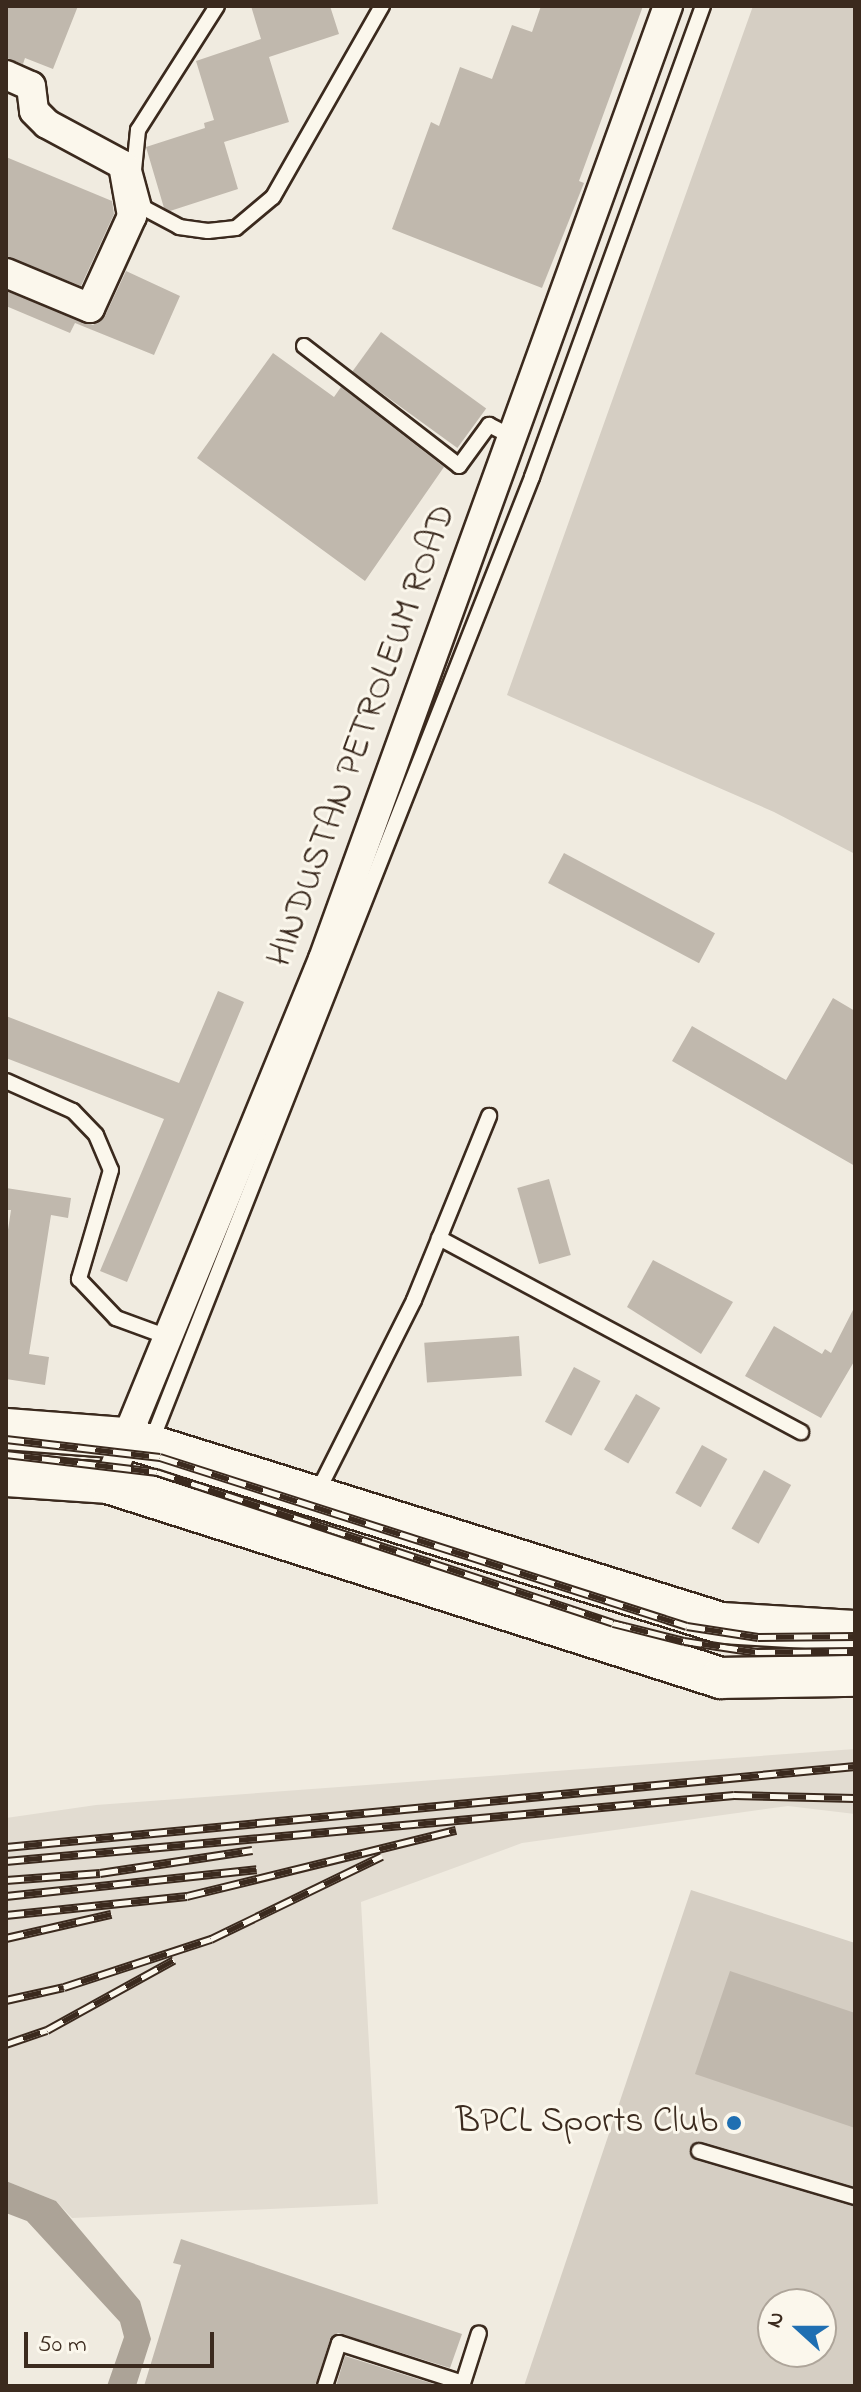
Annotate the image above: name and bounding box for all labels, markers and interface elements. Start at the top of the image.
street label: HINDUSTAN PETROLEUM ROAD [259,499,467,973]
place label: BPCL Sports Club [456,2101,718,2145]
marker: BPCL Sports Club [725,2114,743,2132]
north arrow [757,2288,837,2368]
text: N [759,2307,794,2333]
scale bar [28,2316,218,2366]
text: 50 m [38,2328,87,2363]

